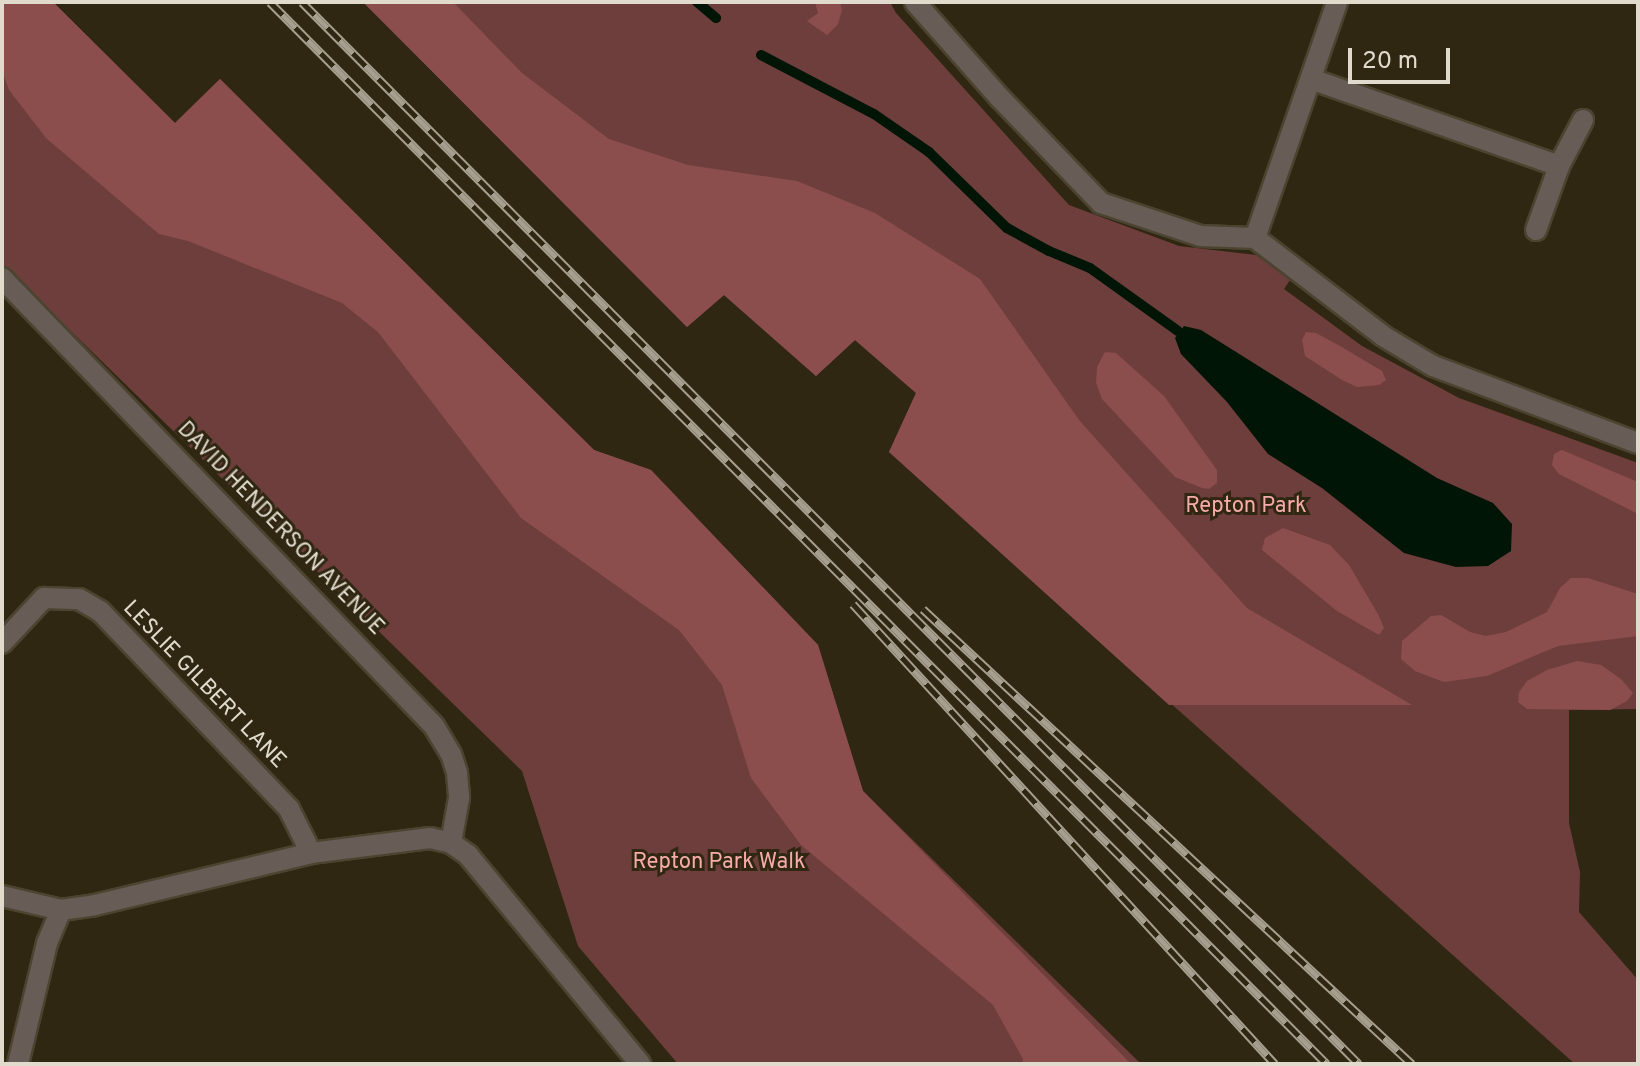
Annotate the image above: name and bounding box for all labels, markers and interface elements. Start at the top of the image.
scale bar [1352,32,1454,82]
text: 20 m [1362,47,1418,77]
street label: DAVID HENDERSON AVENUE [171,416,389,642]
park label: Repton Park [1185,494,1307,520]
street label: LESLIE GILBERT LANE [117,595,291,775]
park label: Repton Park Walk [632,850,806,876]

